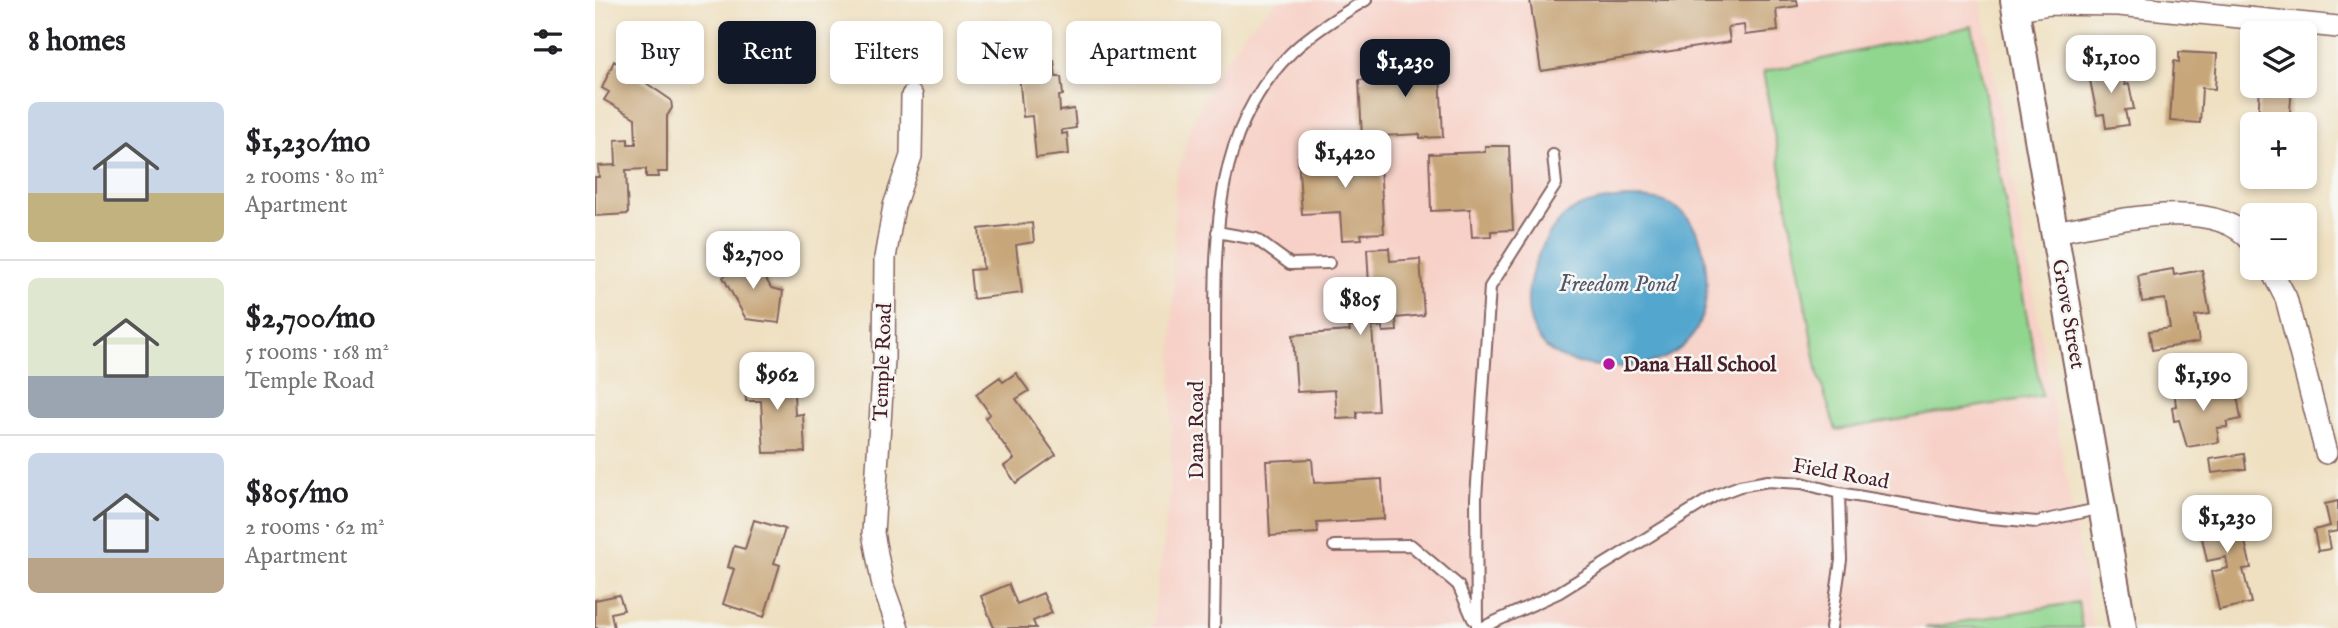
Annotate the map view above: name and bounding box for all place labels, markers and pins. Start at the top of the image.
pin: $1,100 [2054,36,2168,95]
pin: $1,230 [1348,40,1462,99]
pin: $1,420 [1288,130,1402,190]
pin: $2,700 [696,232,810,291]
pin: $805 [1319,278,1401,337]
pin: $962 [736,352,818,412]
place label: Dana Hall School [1623,352,1777,379]
pin: $1,190 [2146,354,2260,413]
marker: Dana Hall School [1601,356,1617,372]
pin: $1,230 [2170,496,2284,555]

